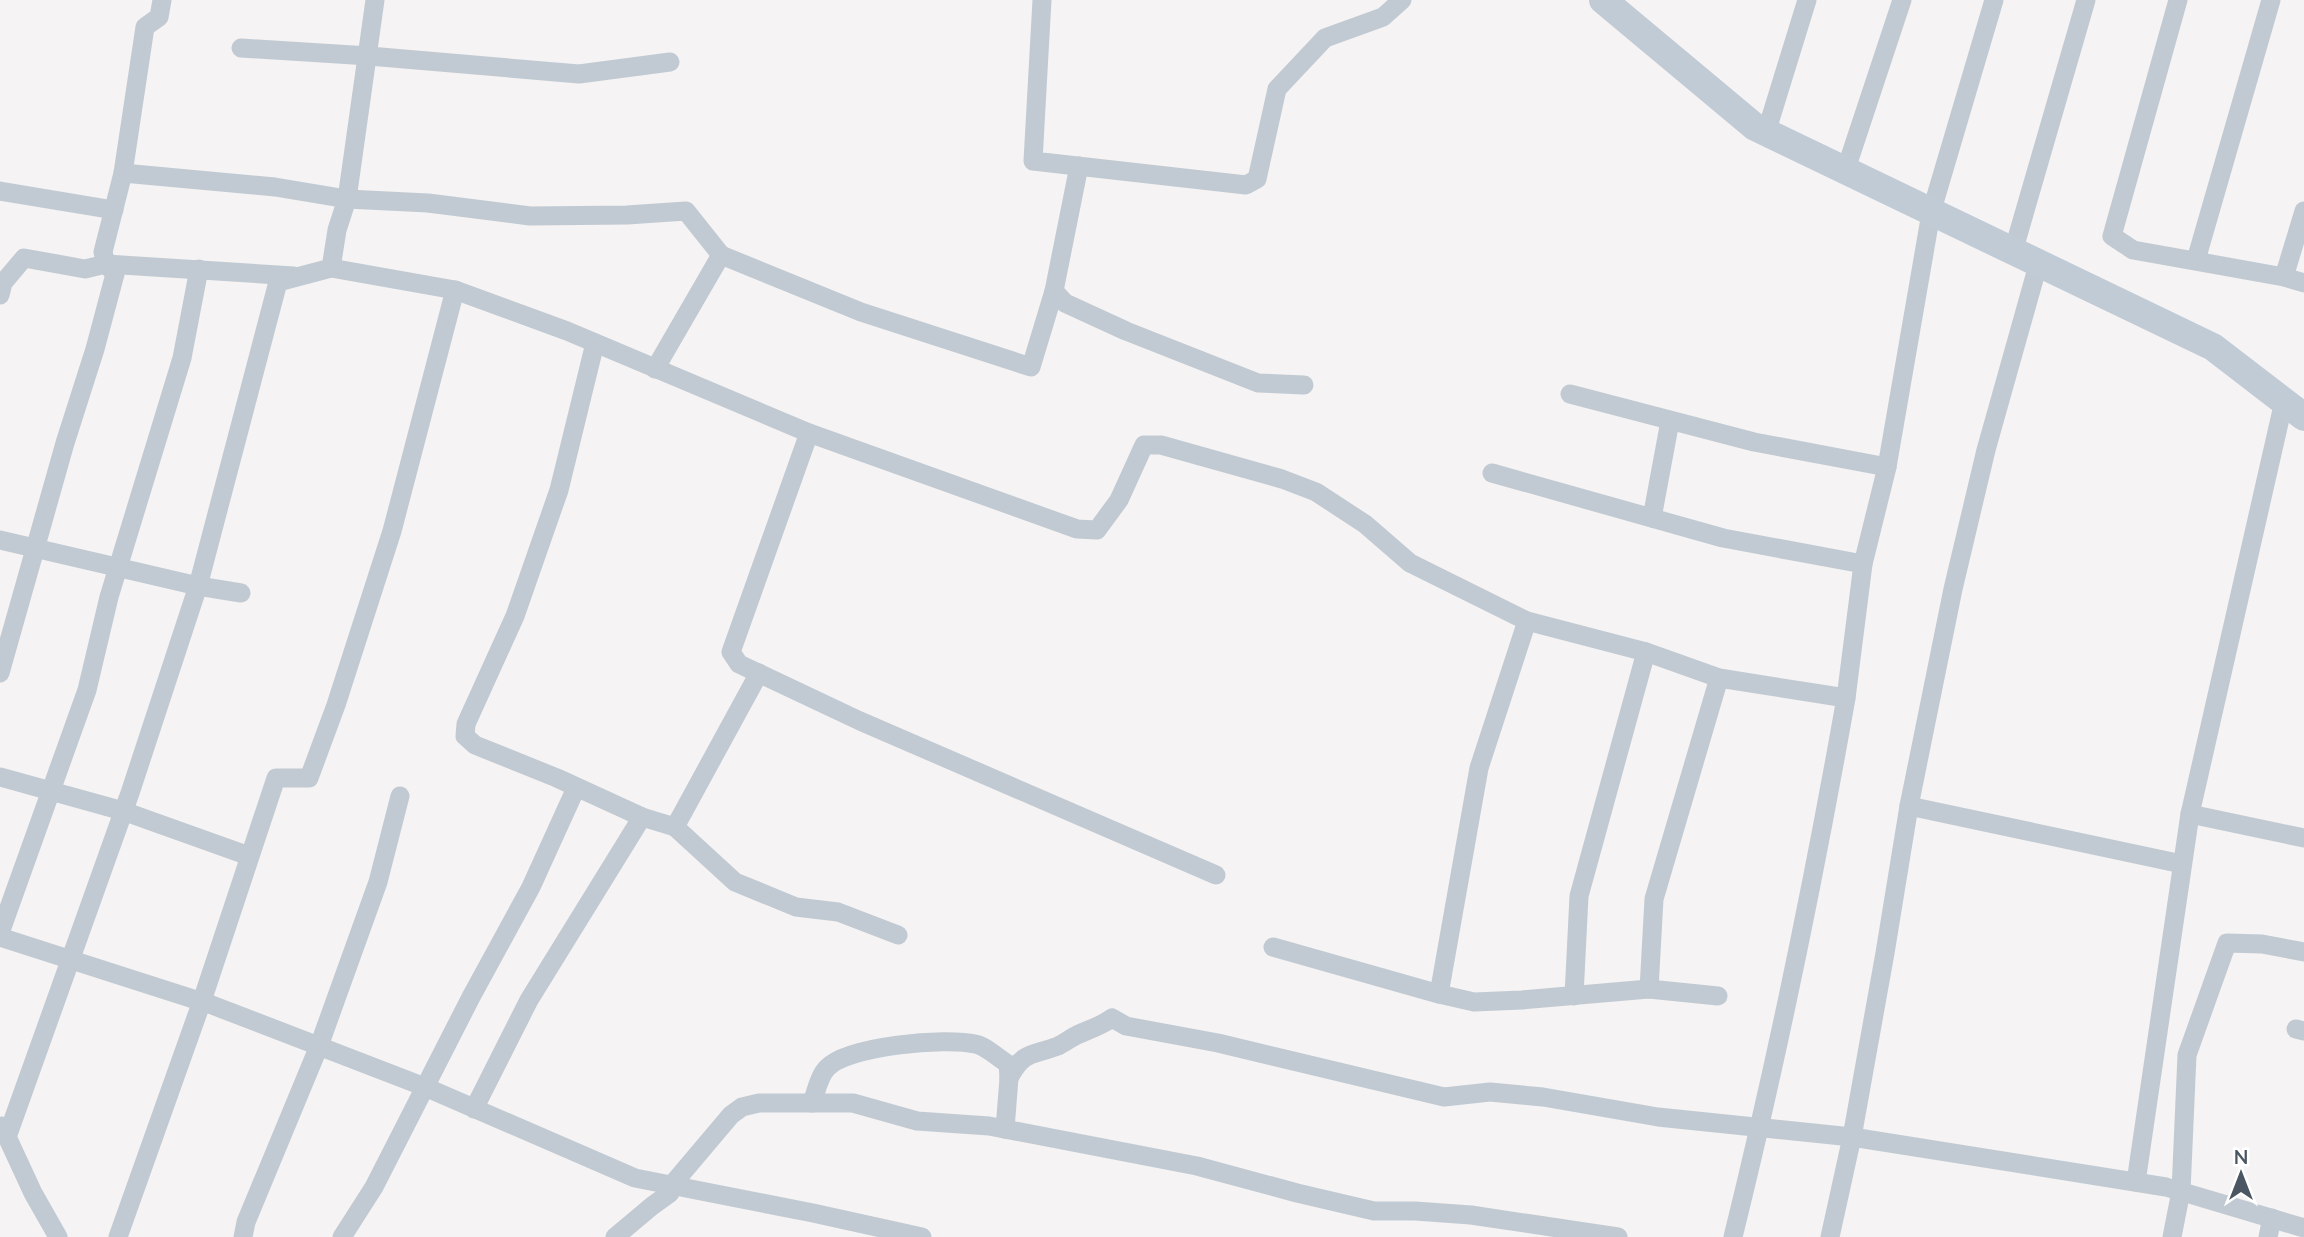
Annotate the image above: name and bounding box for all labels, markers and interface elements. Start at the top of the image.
north arrow [2206,1139,2276,1209]
text: N [2234,1145,2248,1168]

